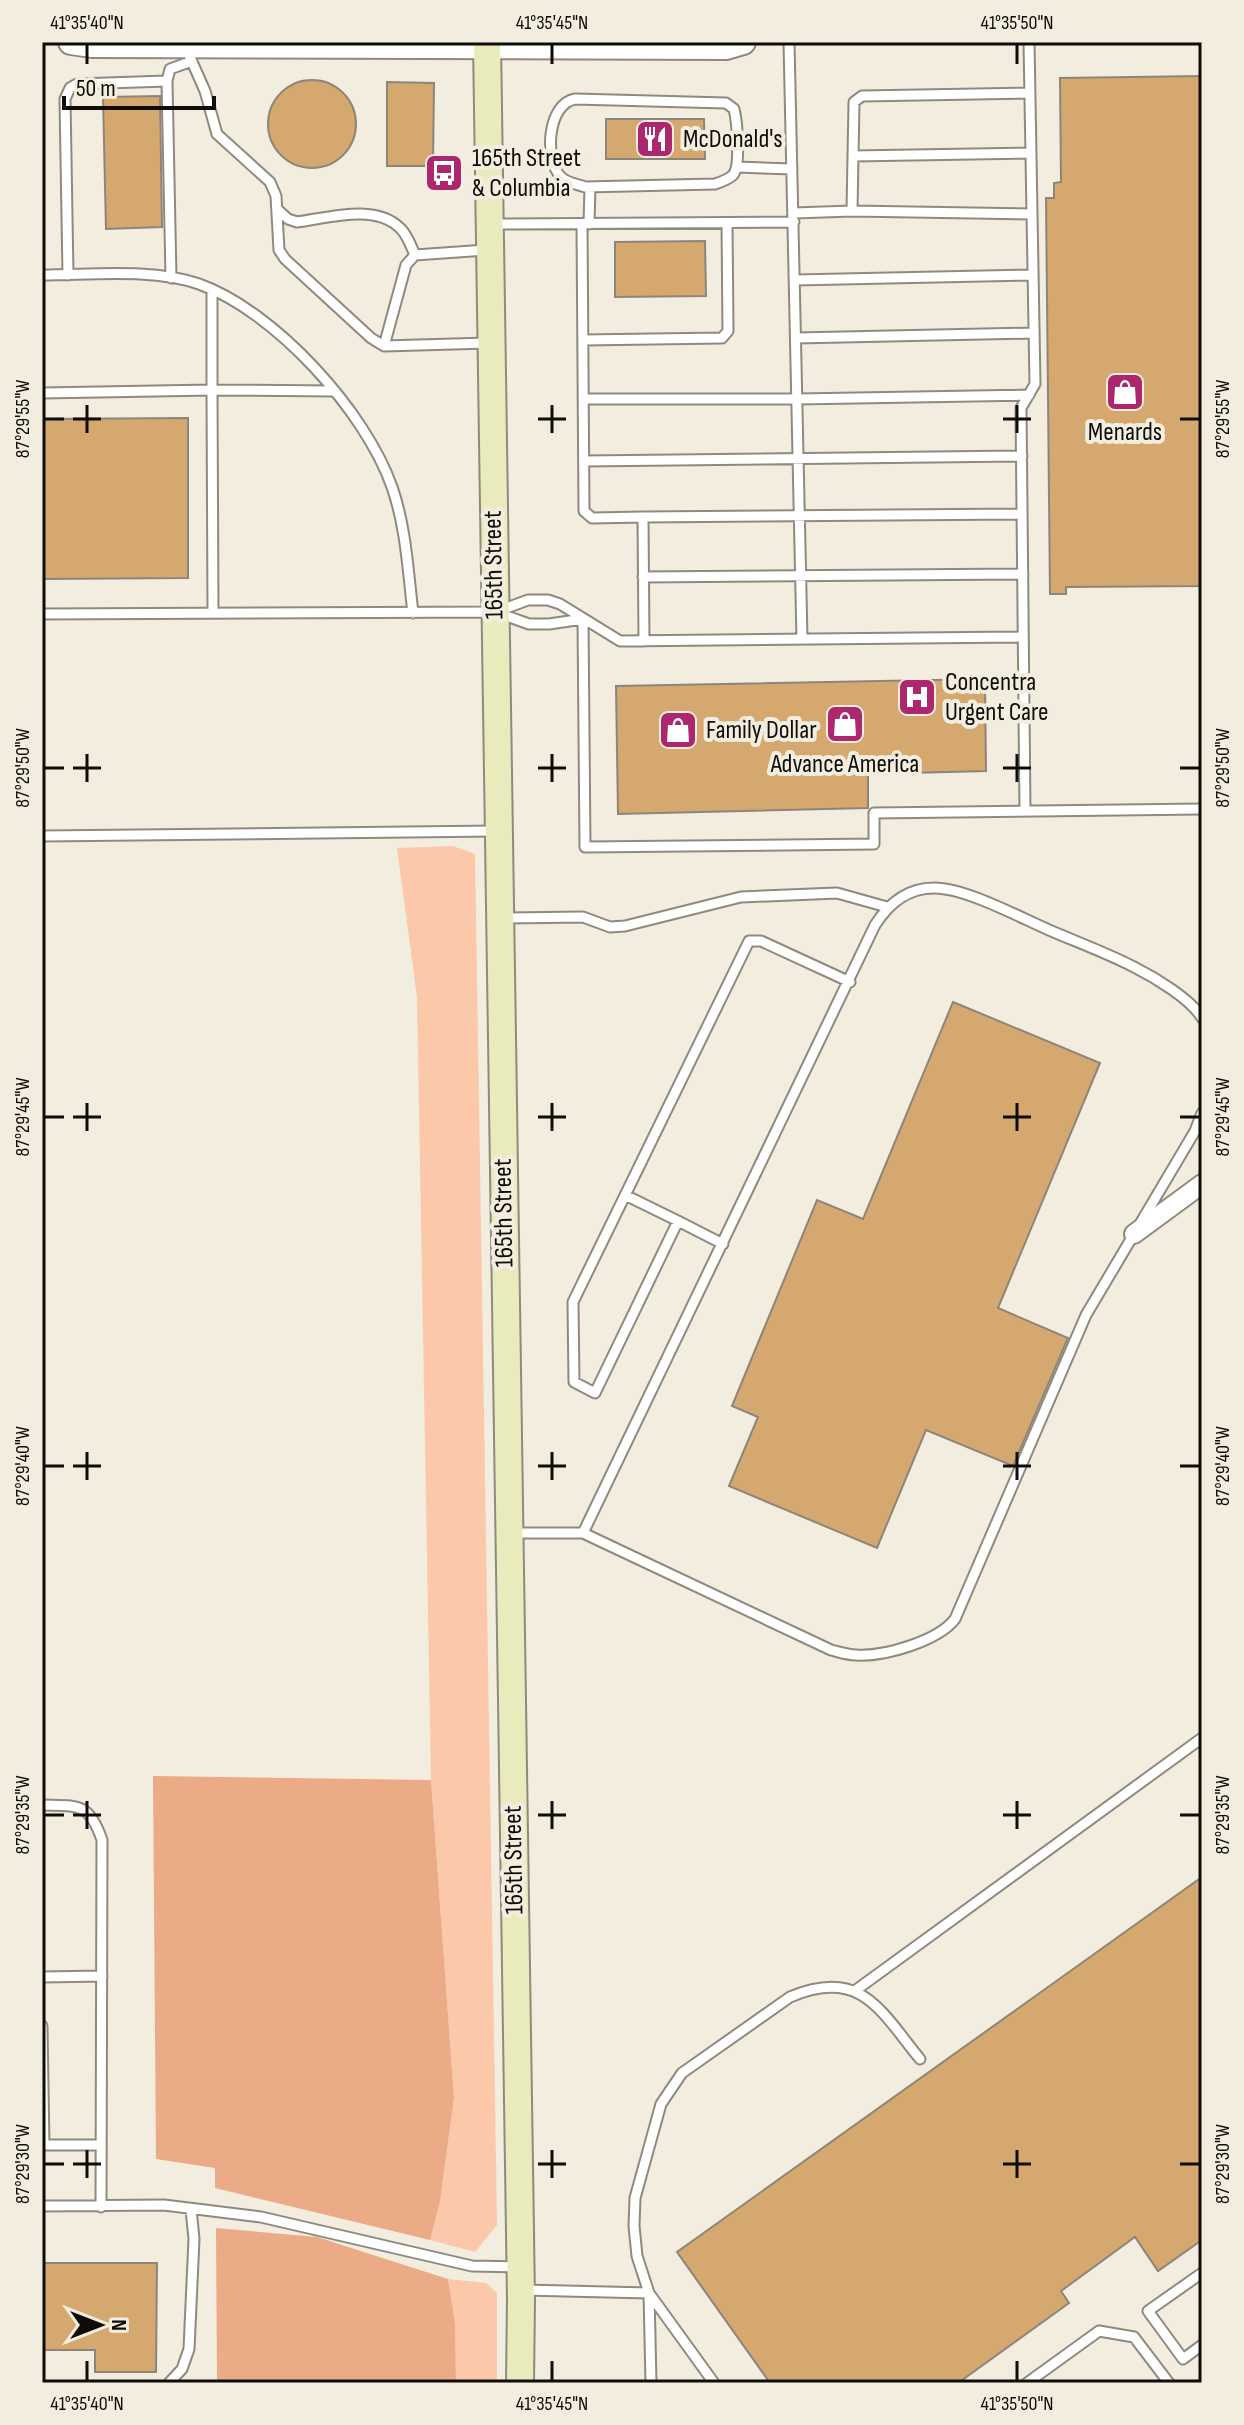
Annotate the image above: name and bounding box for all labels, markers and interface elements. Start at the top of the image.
text: 41°35'40"N [50,11,124,35]
text: 41°35'45"N [516,11,588,35]
text: 41°35'50"N [981,11,1054,35]
scale bar [64,60,214,110]
text: 50 m [76,74,116,103]
restaurant icon: McDonald's [634,118,676,160]
place label: McDonald's [683,124,783,155]
place label: 165th Street & Columbia [472,143,581,204]
bus stop icon: 165th Street & Columbia [423,152,465,194]
shop icon: Menards [1104,371,1146,413]
text: 87°29'55"W [11,380,35,458]
text: 87°29'55"W [1211,380,1235,458]
place label: Menards [1088,417,1162,448]
street label: 165th Street [478,510,510,620]
place label: Concentra Urgent Care [945,667,1048,728]
hospital icon: Concentra Urgent Care [896,676,938,718]
shop icon: Advance America [824,703,866,745]
shop icon: Family Dollar [657,709,699,751]
place label: Family Dollar [706,715,817,746]
text: 87°29'50"W [11,728,35,808]
text: 87°29'50"W [1211,728,1235,808]
place label: Advance America [770,749,919,780]
text: 87°29'45"W [11,1078,35,1156]
text: 87°29'45"W [1211,1078,1235,1156]
street label: 165th Street [488,1158,520,1268]
text: 87°29'40"W [11,1426,35,1506]
text: 87°29'40"W [1211,1426,1235,1506]
text: 87°29'35"W [11,1776,35,1854]
text: 87°29'35"W [1211,1776,1235,1854]
street label: 165th Street [498,1805,530,1915]
text: 87°29'30"W [11,2124,35,2204]
text: 87°29'30"W [1211,2124,1235,2204]
north arrow [60,2285,140,2365]
text: N [105,2319,132,2331]
text: 41°35'40"N [50,2392,124,2416]
text: 41°35'45"N [516,2392,588,2416]
text: 41°35'50"N [981,2392,1054,2416]

